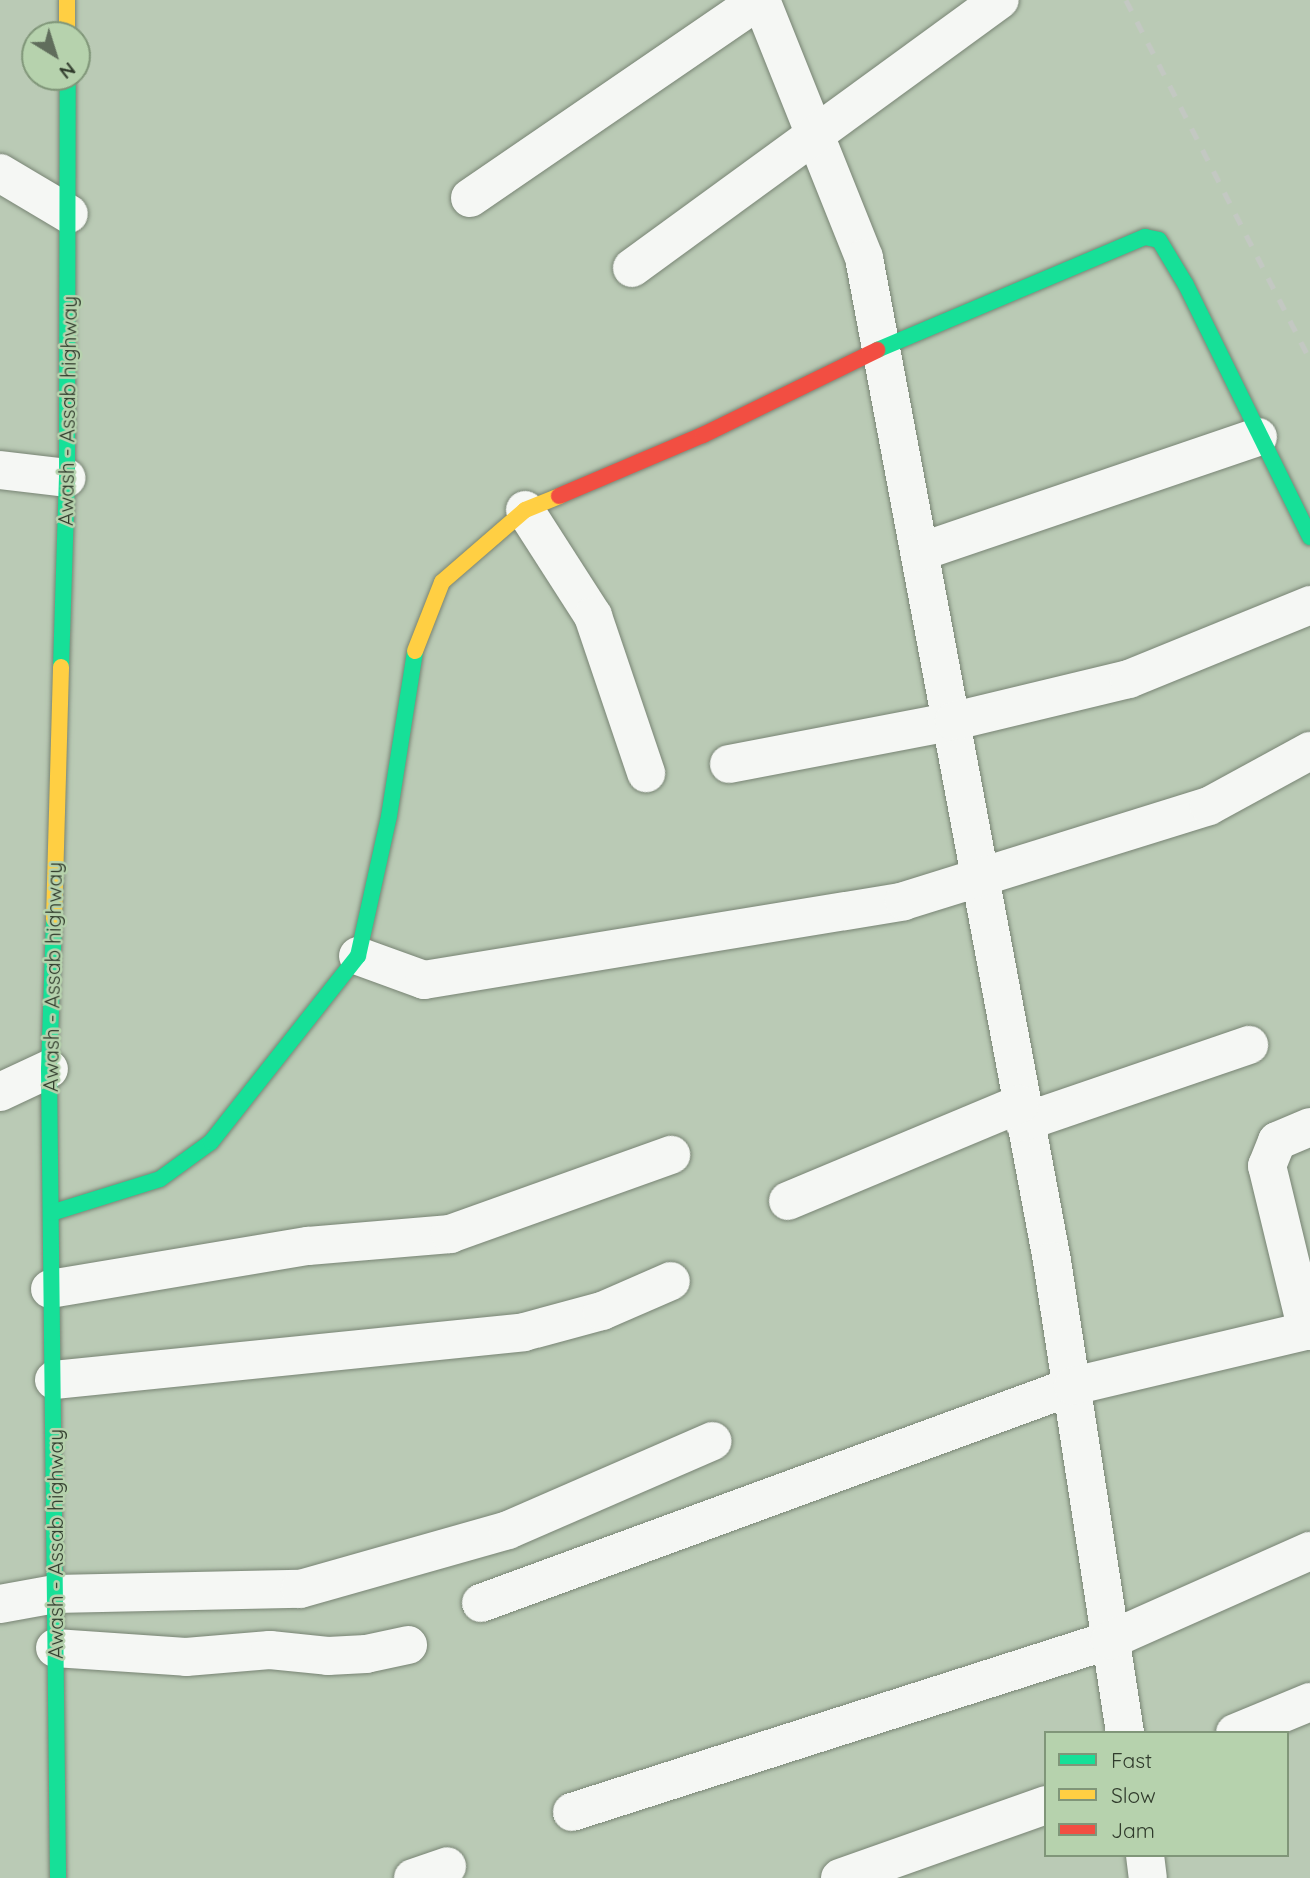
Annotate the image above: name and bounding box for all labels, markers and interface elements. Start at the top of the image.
north arrow [21,21,91,91]
text: N [55,57,81,85]
street label: Awash - Assab highway [52,296,82,526]
street label: Awash - Assab highway [37,862,67,1092]
street label: Awash - Assab highway [42,1429,68,1659]
legend [1044,1731,1289,1857]
text: Fast [1111,1747,1152,1773]
text: Slow [1111,1782,1156,1808]
text: Jam [1111,1817,1155,1843]

